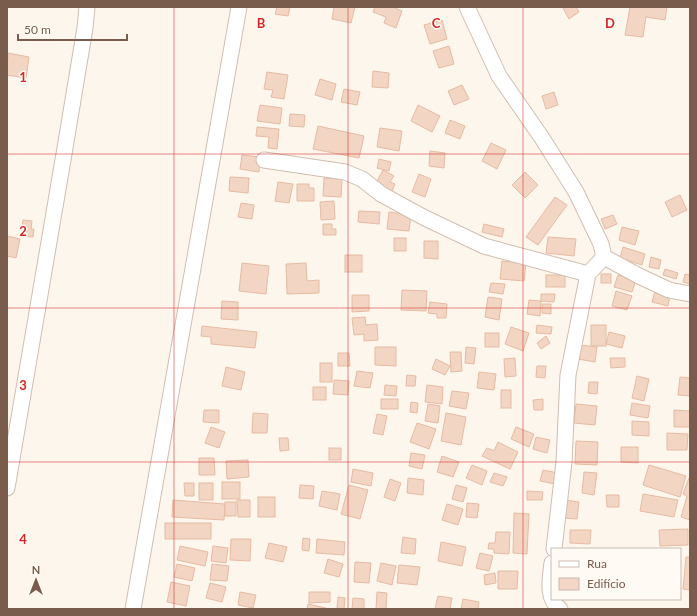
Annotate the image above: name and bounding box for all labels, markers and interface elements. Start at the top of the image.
text: B [257,15,266,31]
text: C [432,15,441,31]
text: D [605,15,615,31]
scale bar [18,16,127,42]
text: 50 m [24,22,51,37]
text: 1 [19,69,27,85]
text: 2 [19,223,27,239]
text: 3 [19,377,27,393]
text: 4 [19,531,27,547]
legend [551,548,681,600]
text: Rua [587,556,607,571]
north arrow [16,560,56,600]
text: N [32,563,40,576]
text: Edifício [587,576,626,591]

